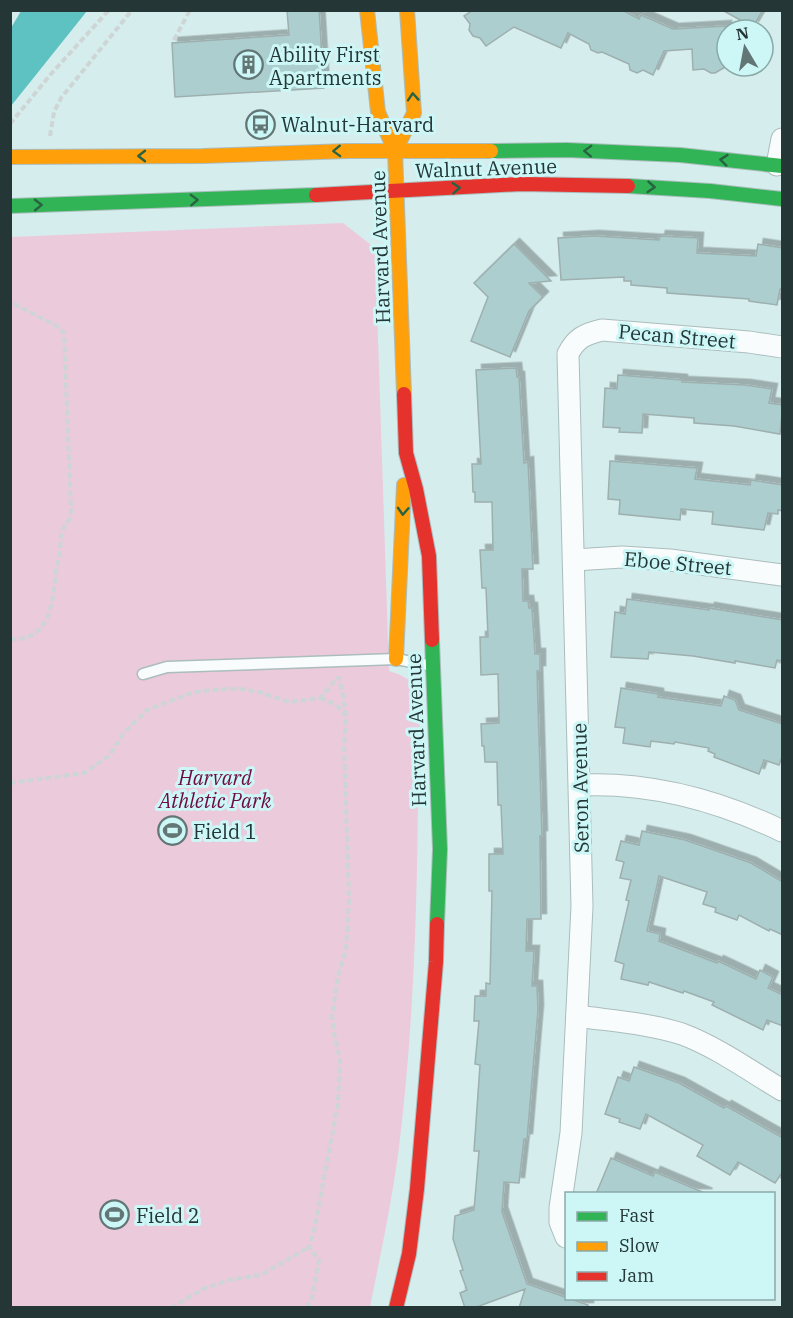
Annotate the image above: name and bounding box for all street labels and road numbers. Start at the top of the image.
street label: Walnut Avenue [414,152,558,184]
street label: Harvard Avenue [364,170,396,324]
street label: Pecan Street [617,317,737,355]
street label: Eboe Street [623,545,733,581]
street label: Harvard Avenue [400,653,432,807]
street label: Seron Avenue [565,723,595,853]

